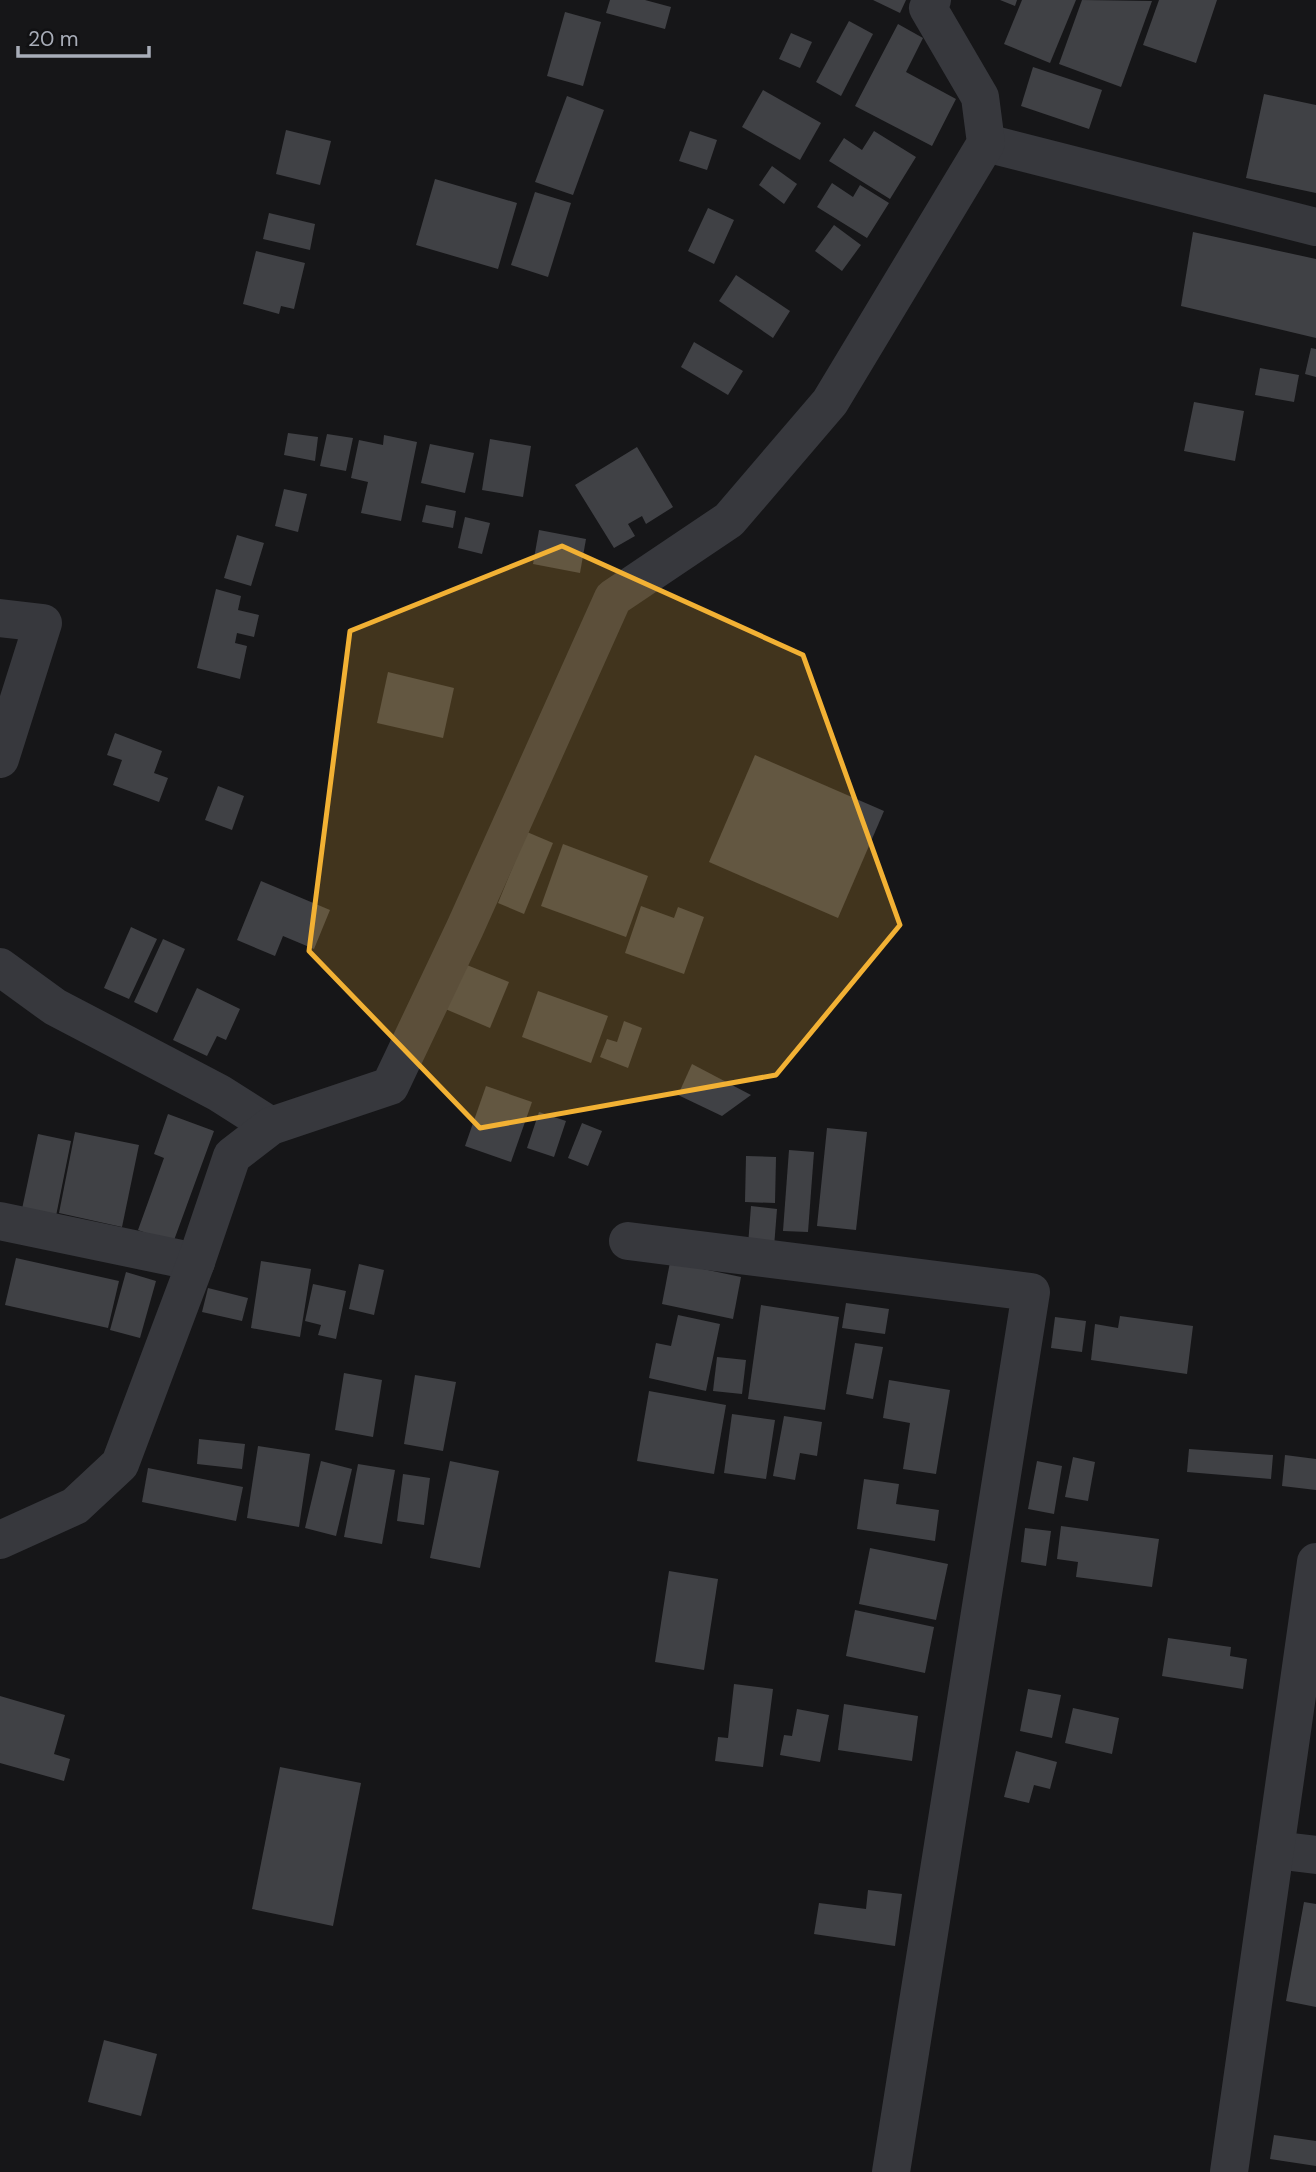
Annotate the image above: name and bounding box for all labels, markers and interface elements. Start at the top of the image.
scale bar [18,14,149,58]
text: 20 m [28,25,79,53]

